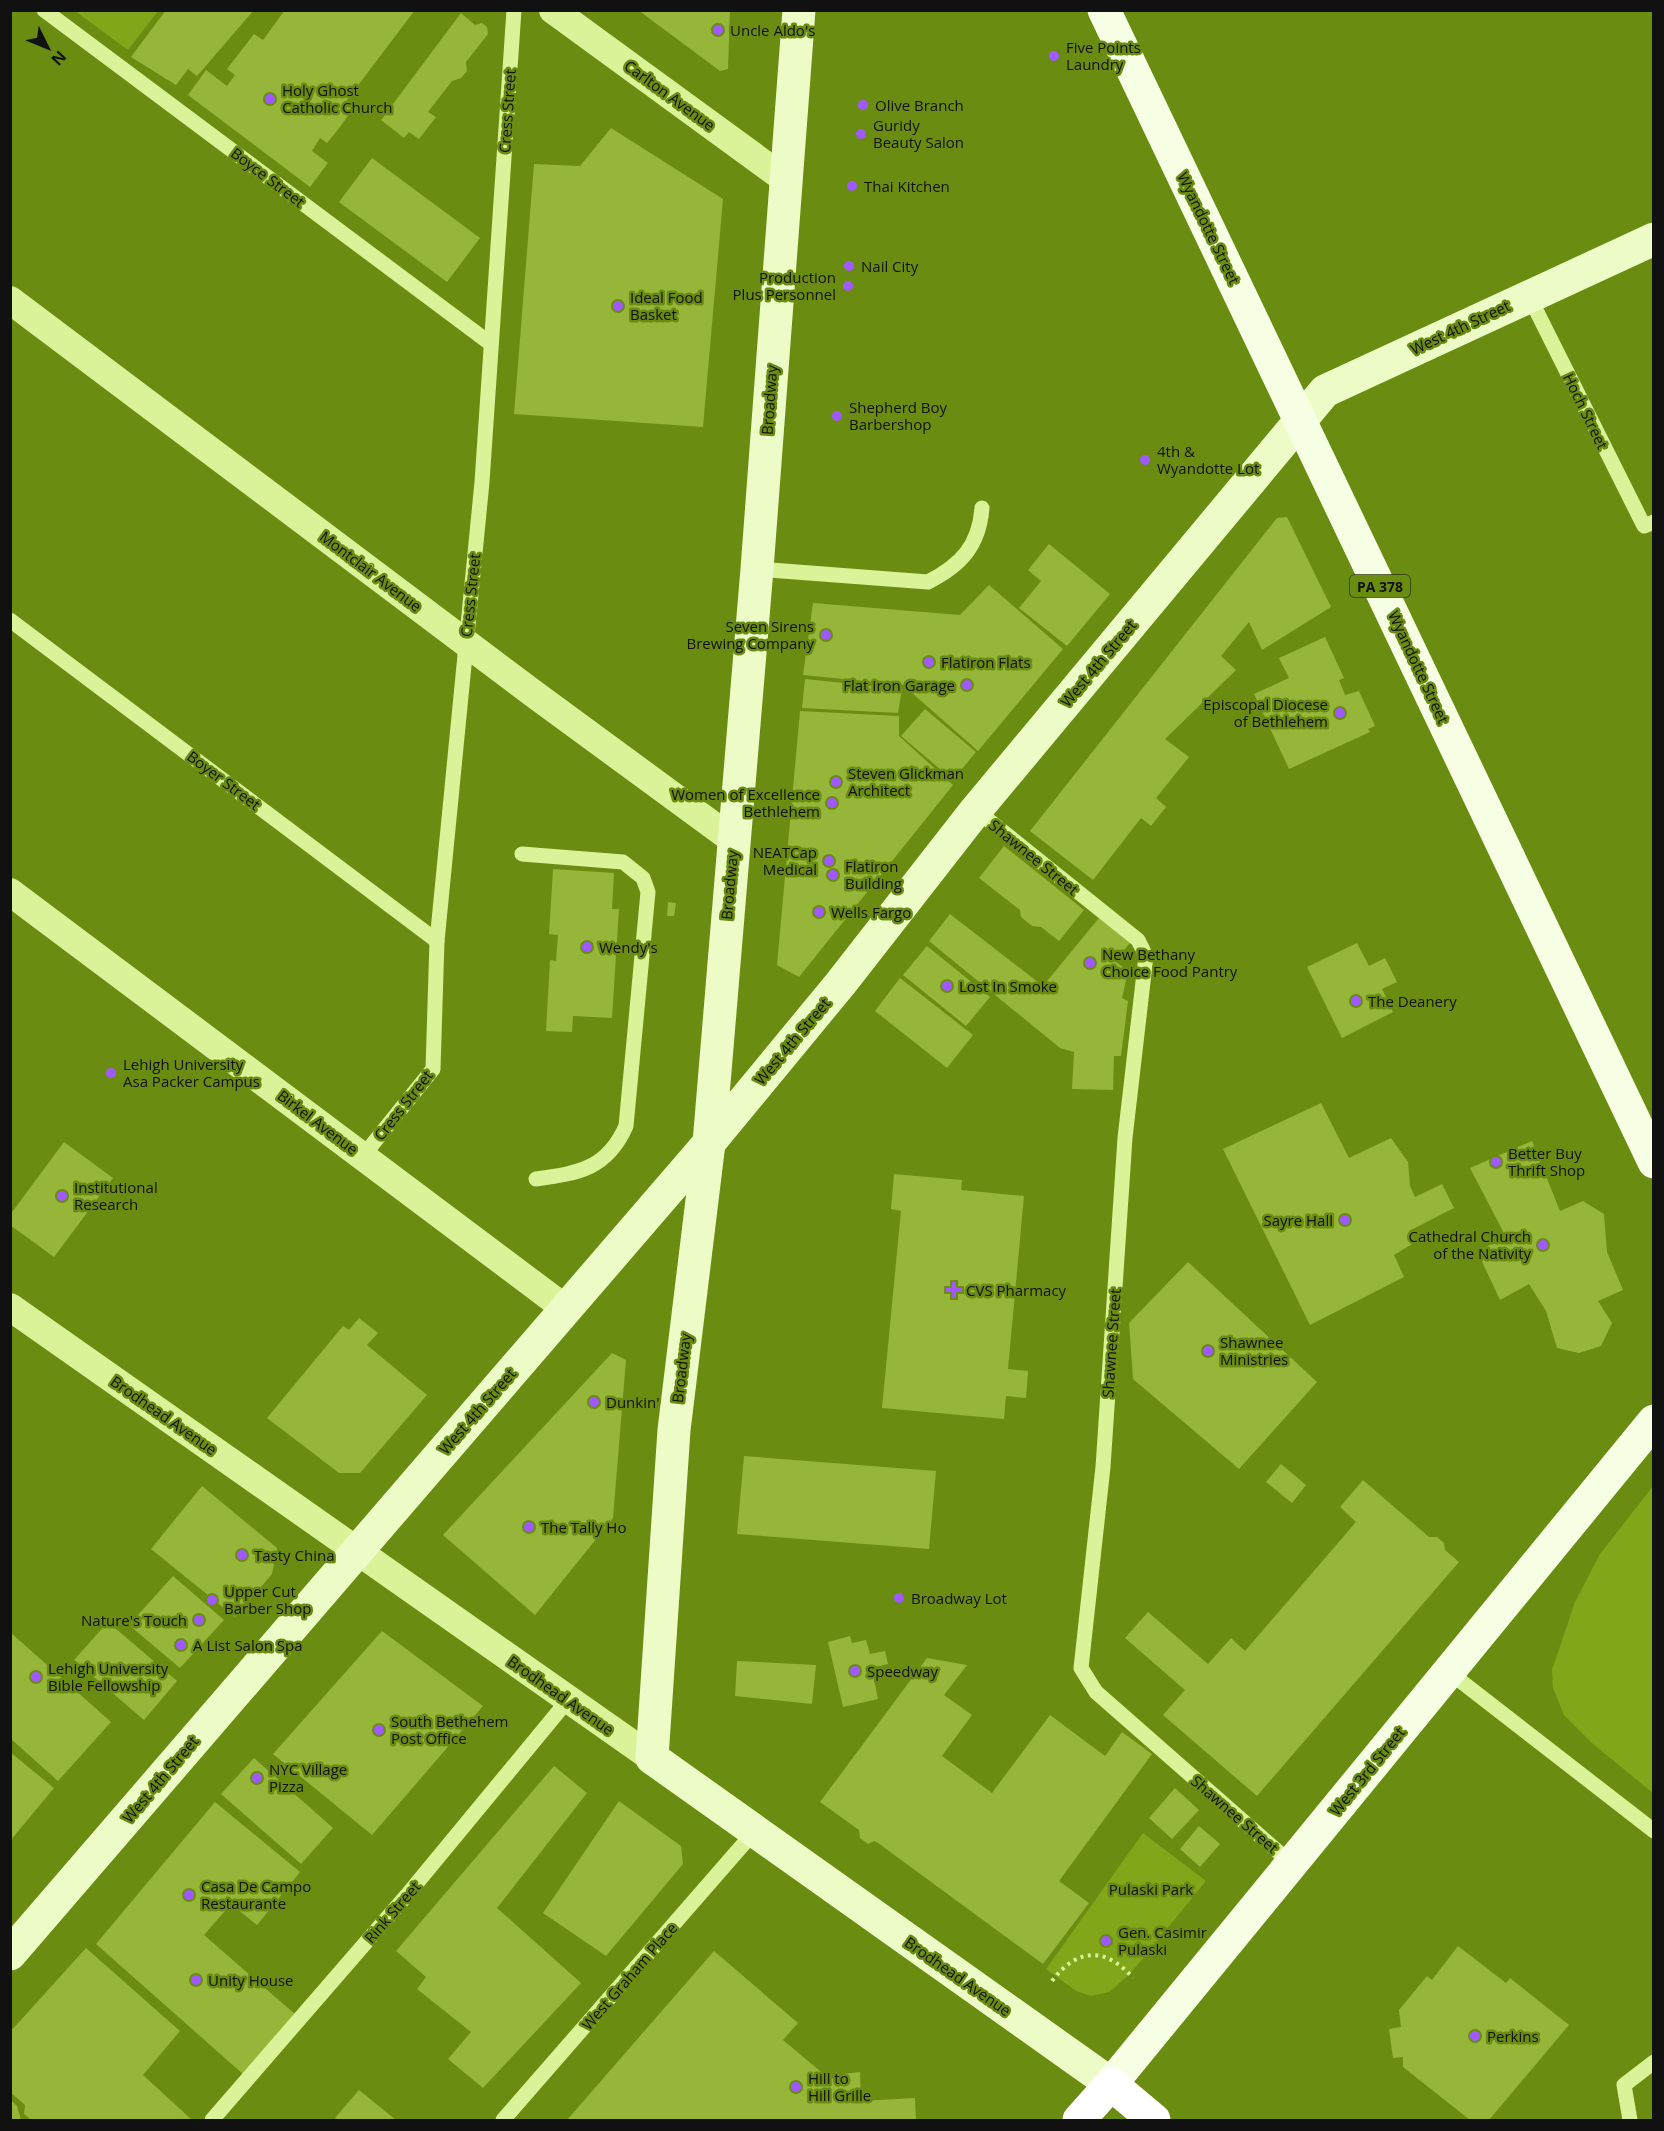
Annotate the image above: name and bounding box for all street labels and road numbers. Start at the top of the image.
street label: Carlton Avenue [621,55,719,135]
street label: Cress Street [494,68,520,154]
street label: Boyce Street [227,143,309,211]
street label: Wyandotte Street [1173,169,1245,287]
street label: West 4th Street [1407,295,1513,359]
street label: Broadway [757,364,781,436]
street label: Hoch Street [1559,370,1613,452]
street label: Montclair Avenue [316,526,426,616]
street label: Cress Street [456,552,484,638]
road number: PA 378 [1350,575,1410,597]
street label: Wyandotte Street [1384,607,1454,727]
street label: West 4th Street [1056,615,1140,711]
street label: Boyer Street [183,746,265,814]
street label: Shawnee Street [985,815,1083,899]
street label: Broadway [716,849,742,921]
street label: West 4th Street [750,993,834,1089]
street label: Cress Street [369,1066,437,1144]
street label: Birkel Avenue [274,1085,362,1159]
street label: Shawnee Street [1097,1288,1125,1398]
street label: Broadway [667,1332,695,1404]
street label: West 4th Street [434,1364,520,1458]
street label: Brodhead Avenue [107,1371,221,1459]
street label: Brodhead Avenue [504,1651,618,1739]
street label: West 3rd Street [1325,1723,1409,1819]
street label: West 4th Street [118,1731,202,1827]
street label: Shawnee Street [1187,1771,1283,1857]
street label: Rink Street [360,1877,424,1947]
street label: West Graham Place [577,1918,681,2034]
street label: Brodhead Avenue [901,1932,1015,2020]

